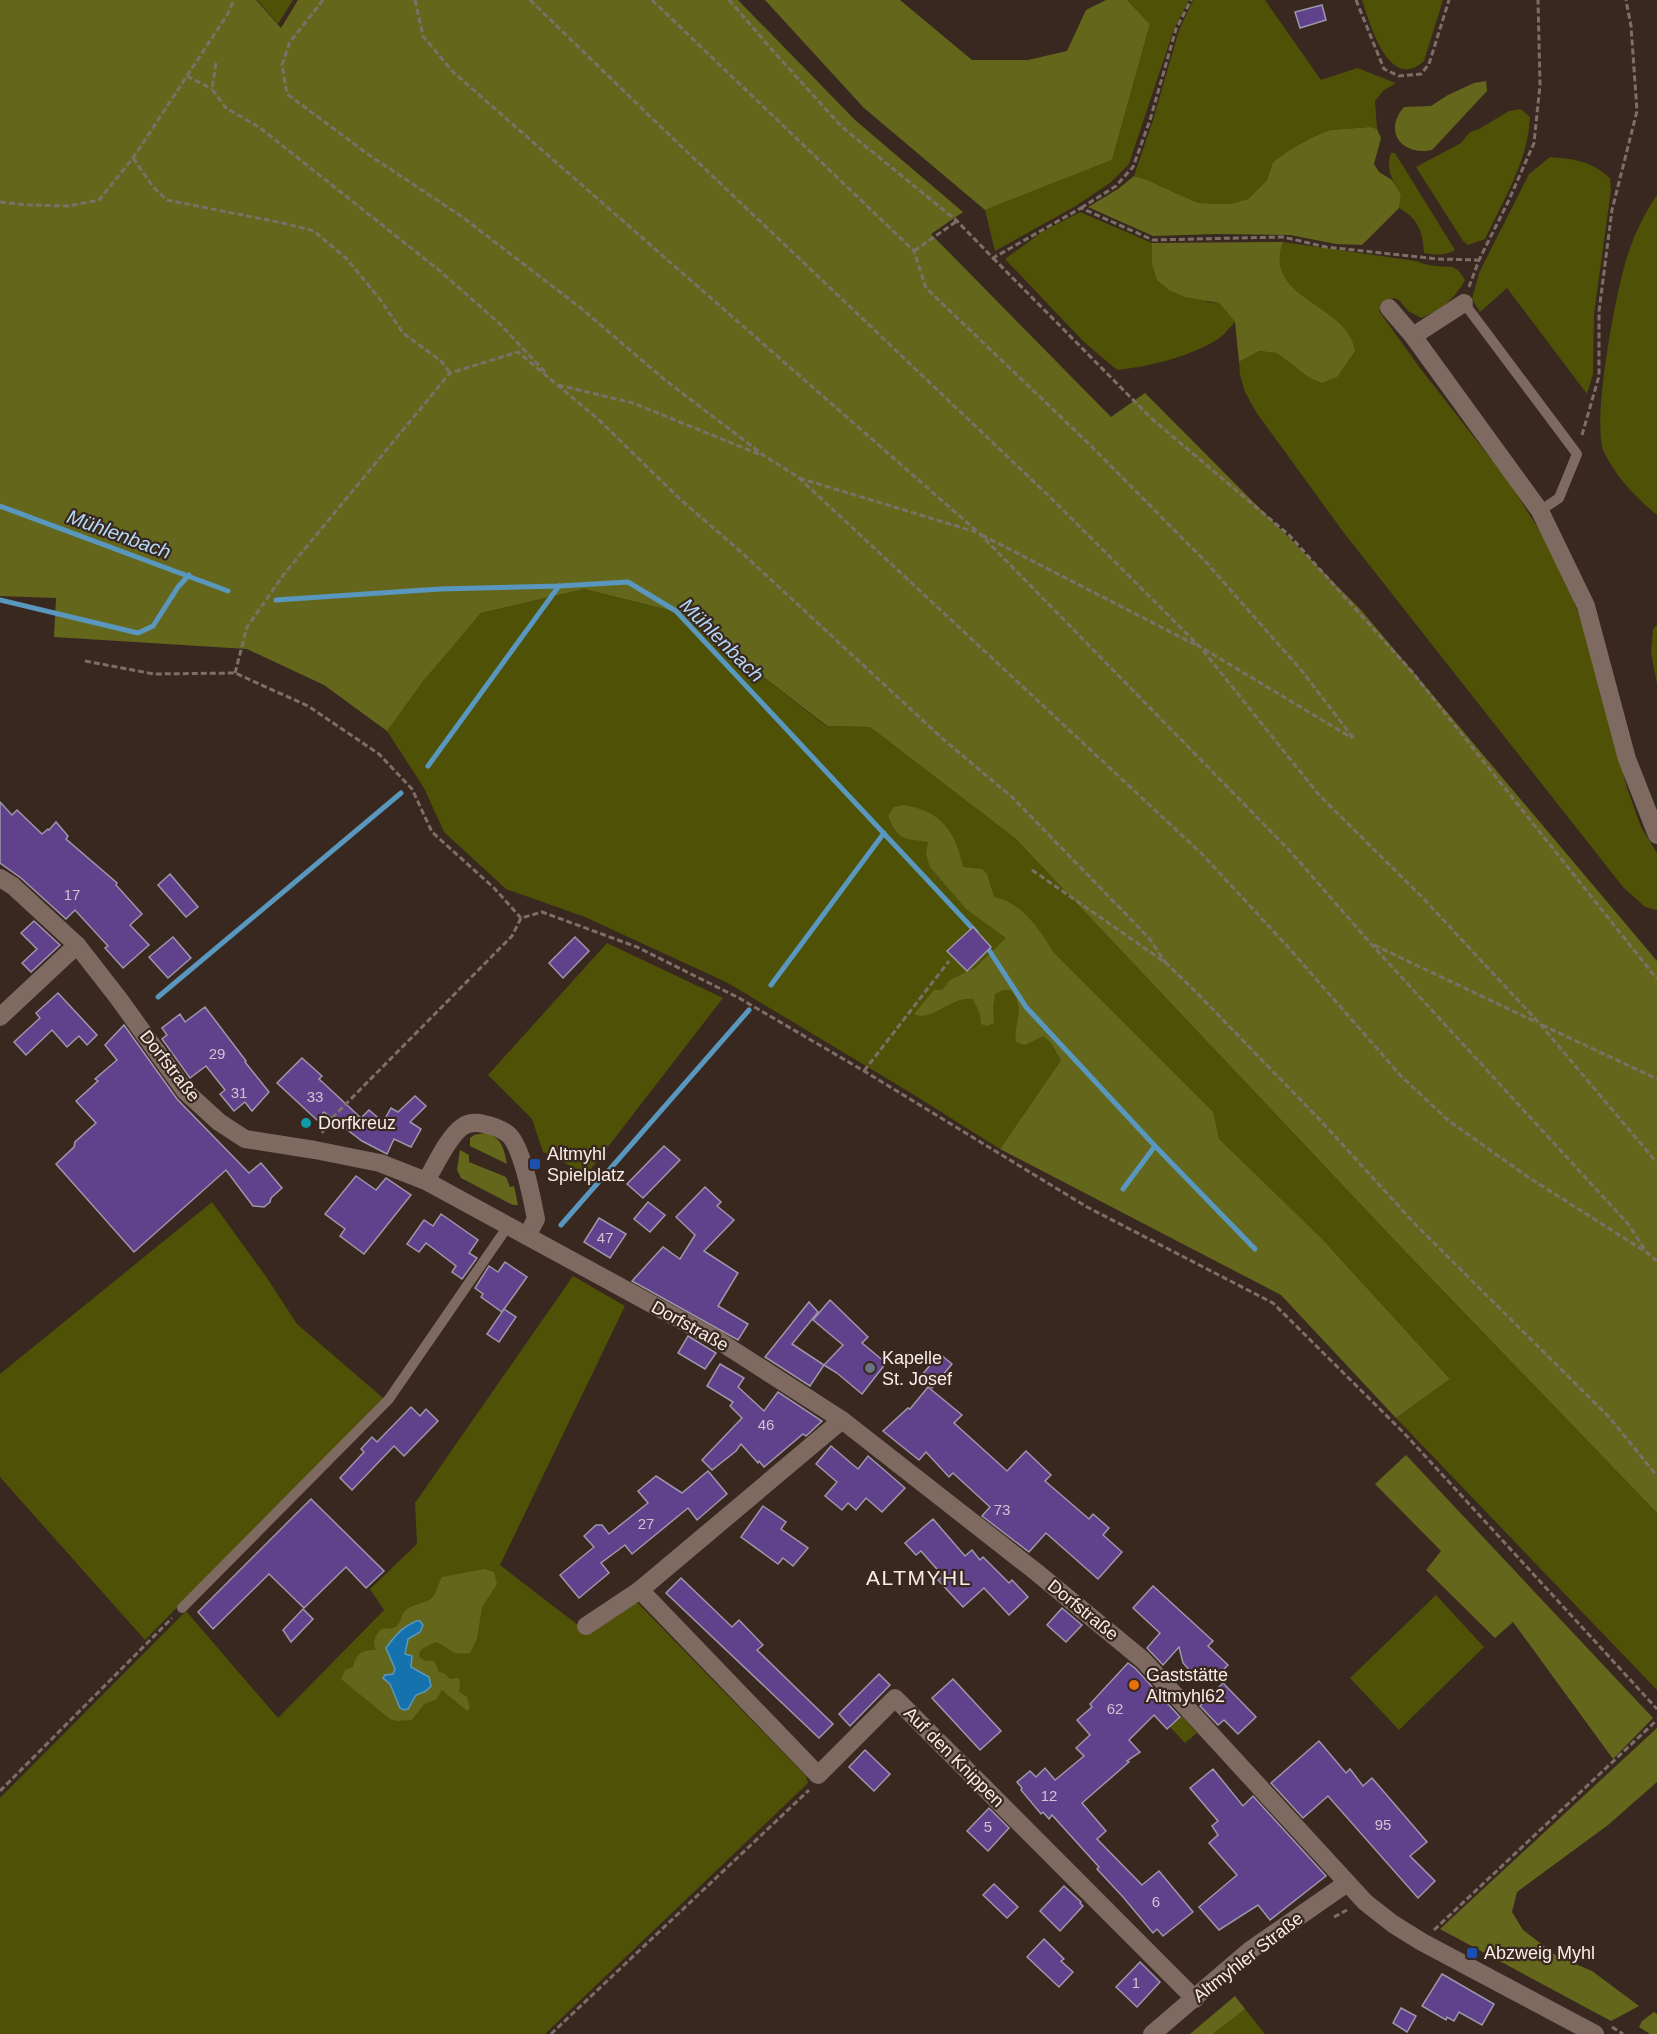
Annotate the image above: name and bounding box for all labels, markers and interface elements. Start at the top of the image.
water label: Mühlenbach [64,505,174,563]
water label: Mühlenbach [676,594,768,686]
house number: 17 [64,886,80,903]
street label: Dorfstraße [136,1026,204,1106]
house number: 29 [209,1045,225,1062]
house number: 31 [231,1084,247,1101]
house number: 33 [307,1088,323,1105]
place label: Dorfkreuz [318,1113,396,1133]
marker: Dorfkreuz [299,1116,313,1130]
place label: Altmyhl Spielplatz [547,1144,625,1185]
marker: Altmyhl Spielplatz [528,1157,542,1171]
house number: 47 [597,1229,613,1246]
street label: Dorfstraße [648,1297,732,1355]
place label: Kapelle St. Josef [882,1348,953,1389]
marker: Kapelle St. Josef [863,1361,877,1375]
house number: 46 [758,1416,774,1433]
house number: 73 [994,1501,1010,1518]
house number: 27 [638,1515,654,1532]
district label: ALTMYHL [866,1566,972,1589]
street label: Dorfstraße [1044,1575,1122,1645]
place label: Gaststätte Altmyhl62 [1146,1665,1228,1706]
marker: Gaststätte Altmyhl62 [1127,1678,1141,1692]
house number: 62 [1107,1700,1123,1717]
street label: Auf den Knippen [900,1703,1008,1811]
house number: 12 [1041,1787,1057,1804]
house number: 95 [1375,1816,1391,1833]
house number: 5 [984,1818,992,1835]
house number: 6 [1152,1893,1160,1910]
street label: Altmyhler Straße [1189,1908,1307,2006]
place label: Abzweig Myhl [1484,1943,1595,1963]
marker: Abzweig Myhl [1465,1946,1479,1960]
house number: 1 [1132,1974,1140,1991]

